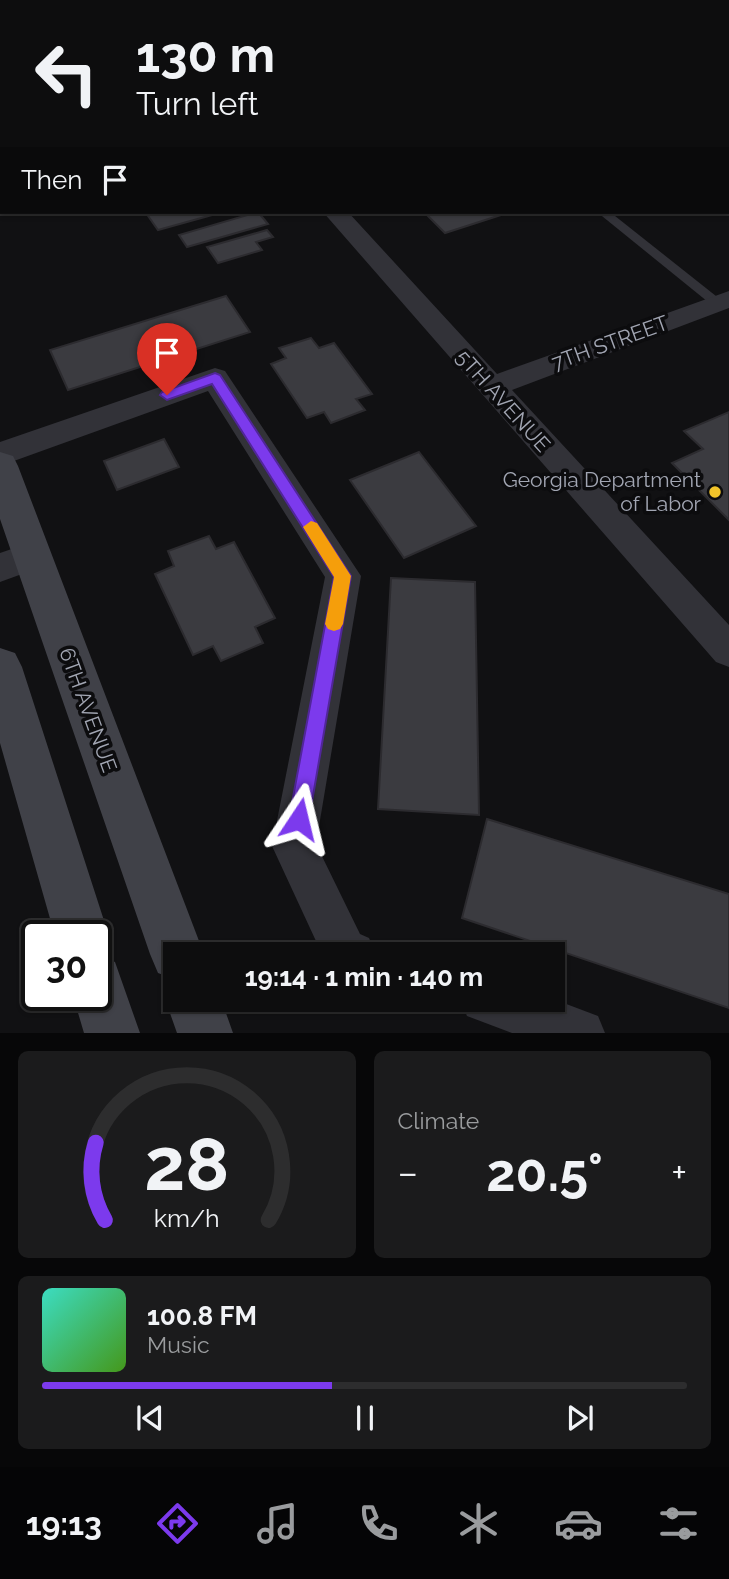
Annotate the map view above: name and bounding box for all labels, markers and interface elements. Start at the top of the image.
text: 130 m [136,26,275,83]
icon: left [21,28,112,119]
text: Turn left [136,85,258,122]
icon: arrive [96,161,134,199]
text: Then [21,165,82,195]
street label: 7TH STREET [548,310,672,375]
pin [137,323,197,395]
icon: arrive [148,334,186,372]
street label: 5TH AVENUE [451,344,556,457]
place label: Georgia Department of Labor [503,467,702,516]
marker: Georgia Department of Labor [707,484,723,500]
street label: 6TH AVENUE [54,644,123,775]
position arrow [262,782,336,856]
speed limit sign: 30 [21,920,112,1011]
text: 19:14 · 1 min · 140 m [245,962,483,992]
text: Climate [398,1107,479,1134]
text: 28 [144,1123,229,1208]
text: 20.5° [486,1142,603,1203]
text: − [398,1150,418,1195]
text: + [671,1150,687,1195]
text: km/h [154,1203,220,1233]
text: 100.8 FM [147,1301,257,1331]
text: Music [147,1331,210,1358]
icon: previous [131,1399,169,1437]
icon: pause [346,1399,384,1437]
icon: next [561,1399,599,1437]
icon: directions [153,1499,202,1548]
icon: music [253,1499,302,1548]
icon: phone [354,1499,403,1548]
icon: climate [454,1499,503,1548]
icon: car [554,1499,603,1548]
icon: filters [654,1499,703,1548]
text: 19:13 [26,1505,102,1542]

